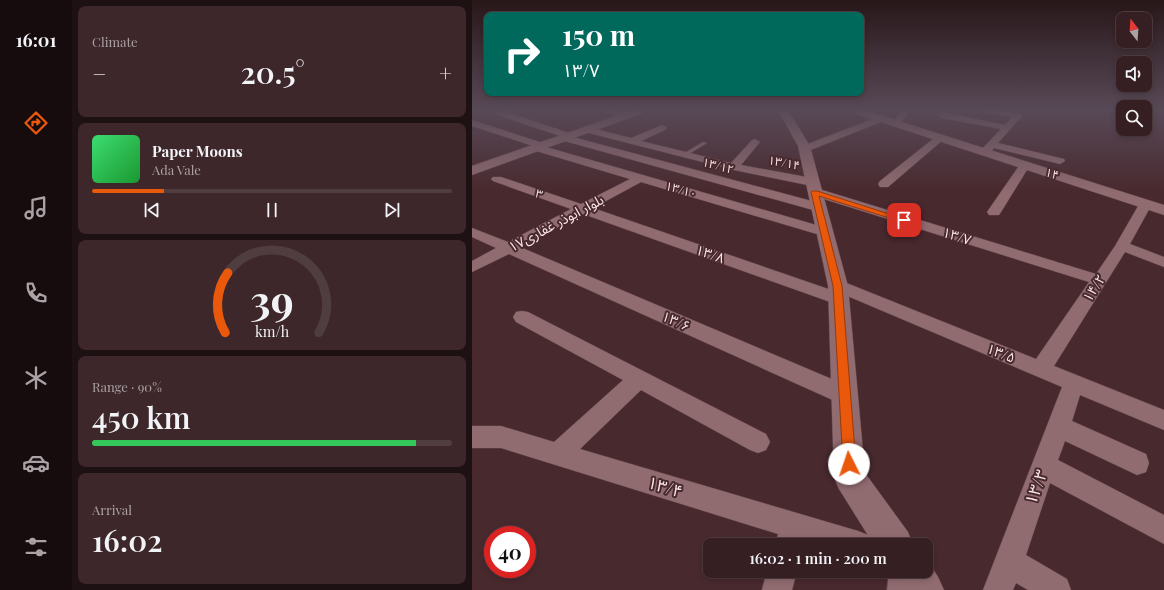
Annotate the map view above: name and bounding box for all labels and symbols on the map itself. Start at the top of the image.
north arrow [1116,12,1152,48]
street label: ۱۳/۱۴ [767,151,801,173]
street label: ۱۳/۱۲ [701,153,736,177]
street label: ۱۴ [1043,163,1061,183]
street label: ۱۳/۱۰ [664,177,699,201]
street label: ۳ [533,184,545,202]
street label: بلوار ابوذر غفاری۱۷ [505,189,607,256]
pin [887,203,921,237]
street label: ۱۳/۷ [940,222,974,249]
street label: ۱۳/۸ [693,240,727,267]
street label: ۱۴/۲ [1078,270,1110,305]
street label: ۱۳/۶ [659,306,693,335]
street label: ۱۳/۵ [984,338,1018,367]
position arrow [828,443,870,485]
street label: ۱۳/۳ [1019,466,1052,507]
street label: ۱۳/۴ [645,470,685,502]
speed limit sign: 40 [484,526,536,578]

